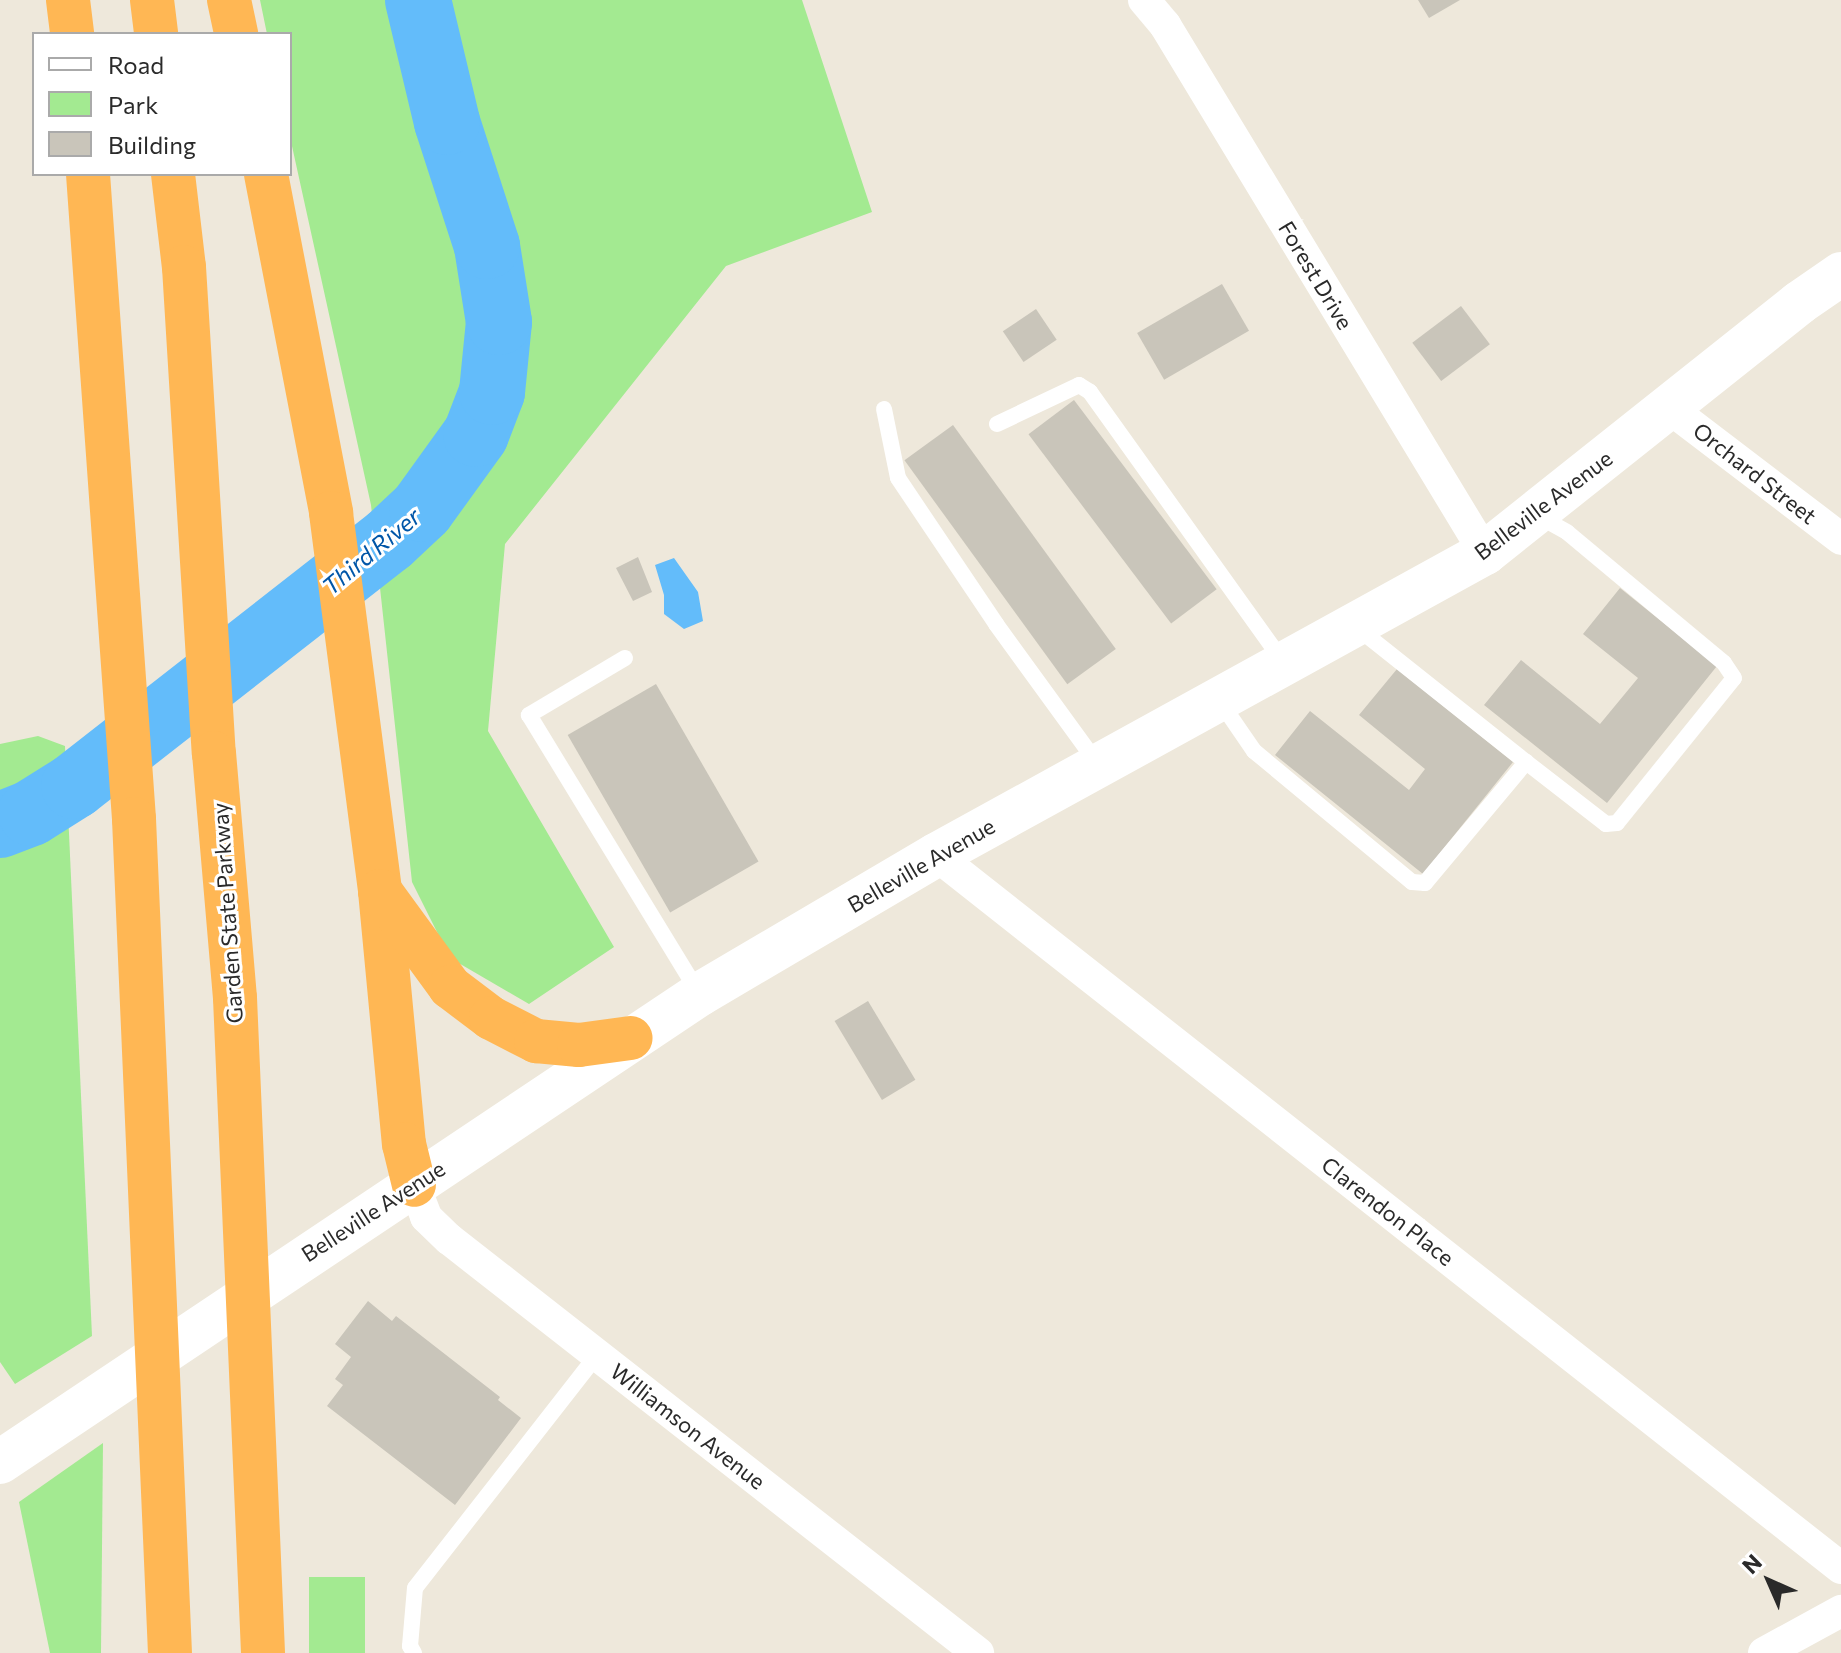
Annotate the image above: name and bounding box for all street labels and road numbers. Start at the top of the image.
street label: Forest Drive [1273,216,1359,334]
street label: Orchard Street [1688,417,1822,529]
street label: Belleville Avenue [1469,445,1617,565]
street label: Garden State Parkway [206,802,248,1024]
street label: Belleville Avenue [843,812,999,918]
street label: Clarendon Place [1317,1151,1459,1271]
street label: Belleville Avenue [296,1155,450,1267]
street label: Williamson Avenue [605,1357,771,1495]

